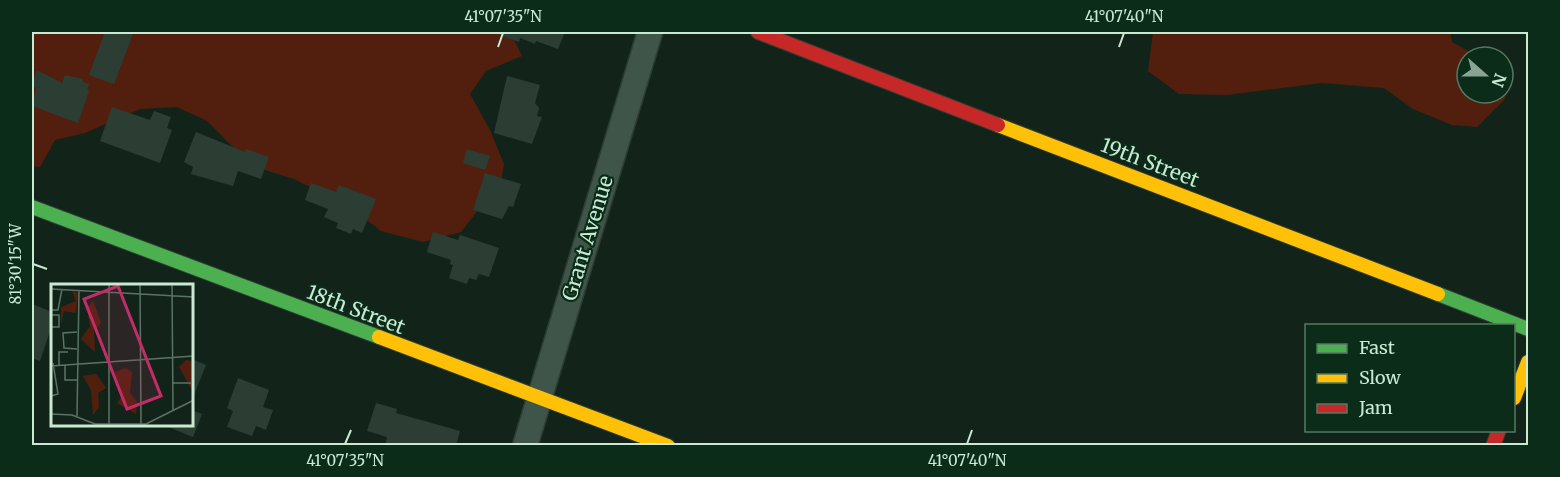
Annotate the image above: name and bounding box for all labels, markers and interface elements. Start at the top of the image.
text: 41°07'35"N [464,7,542,26]
text: 41°07'40"N [1085,7,1164,26]
north arrow [1455,45,1515,105]
text: N [1487,71,1511,90]
street label: 19th Street [1097,132,1203,192]
street label: Grant Avenue [556,173,618,303]
text: 81°30'15"W [6,223,25,304]
street label: 18th Street [303,279,409,339]
inset map [51,284,194,426]
legend [1305,324,1515,432]
text: Fast [1359,336,1395,359]
text: Slow [1359,366,1402,389]
text: Jam [1358,396,1393,419]
text: 41°07'35"N [306,451,384,470]
text: 41°07'40"N [928,451,1007,470]

